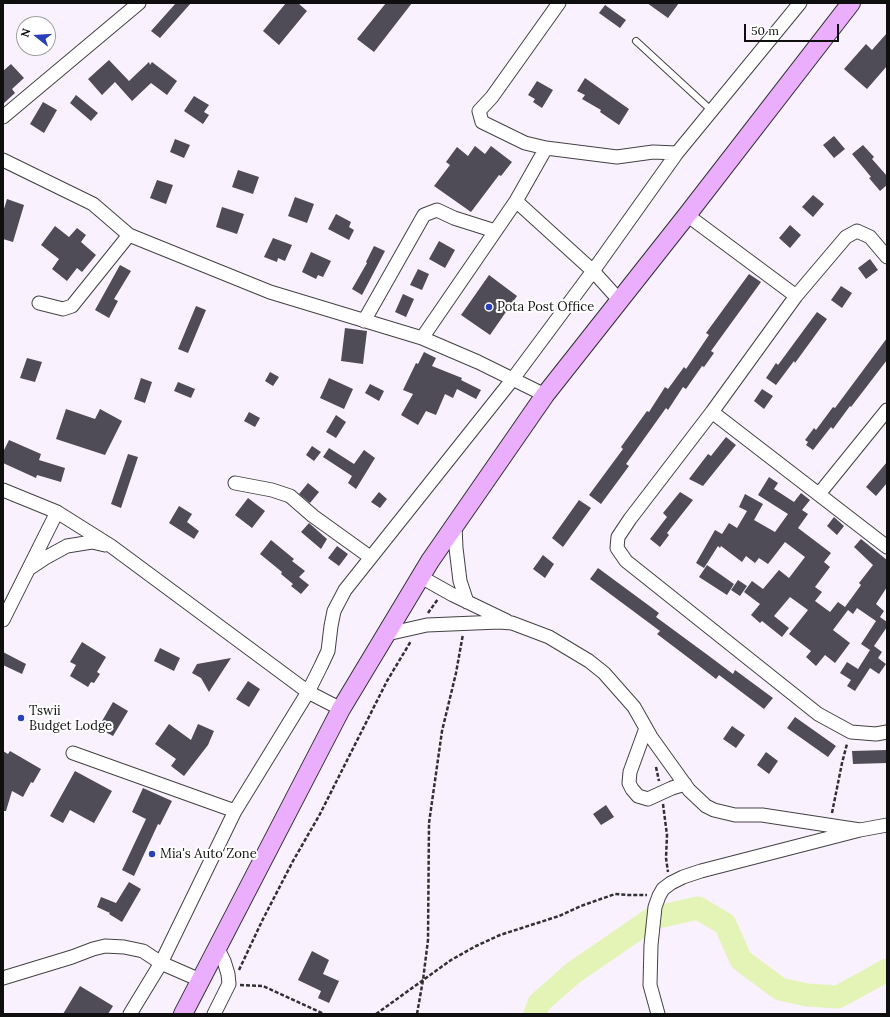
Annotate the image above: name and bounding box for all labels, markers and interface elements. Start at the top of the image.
north arrow [16,16,56,56]
scale bar [746,16,841,42]
text: 50 m [751,23,779,38]
text: N [18,27,33,39]
place label: Pota Post Office [497,299,594,315]
marker: Pota Post Office [484,302,494,312]
place label: Tswii Budget Lodge [29,703,112,734]
marker: Tswii Budget Lodge [16,713,26,723]
place label: Mia's Auto Zone [160,846,257,862]
marker: Mia's Auto Zone [147,849,157,859]

